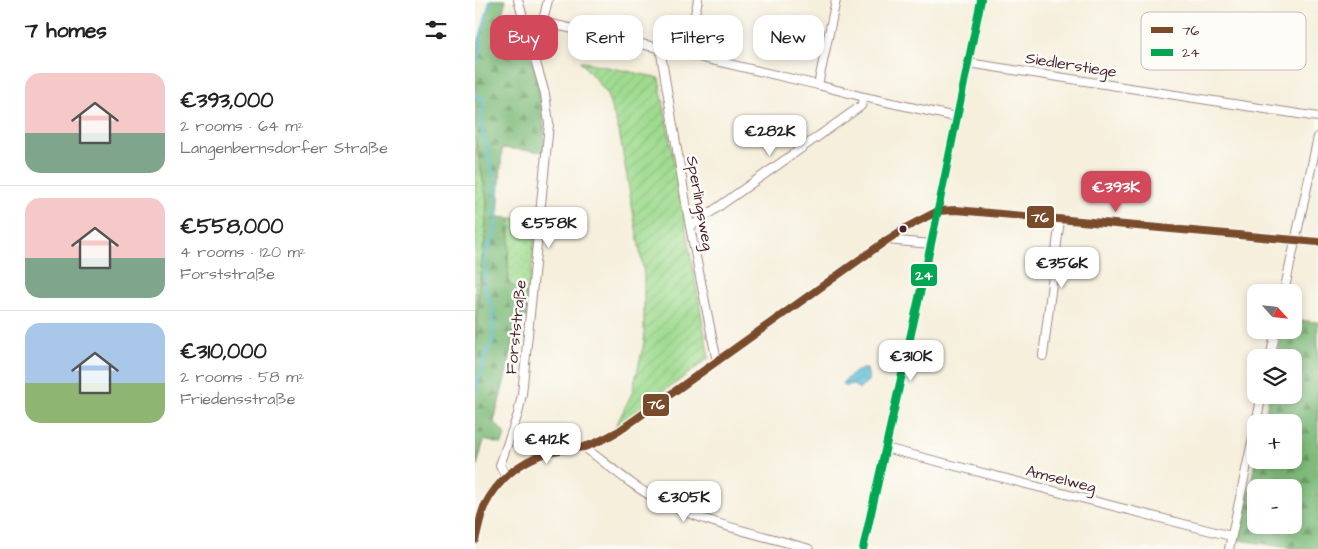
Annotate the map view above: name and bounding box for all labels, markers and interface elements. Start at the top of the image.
legend [1141,12,1306,70]
chip: Buy [490,15,558,60]
chip: Rent [568,15,643,60]
chip: Filters [653,15,743,60]
chip: New [753,15,824,60]
text: 7 homes [25,16,107,45]
icon: filters [422,16,450,44]
text: 76 [1182,21,1200,41]
text: 24 [1182,43,1200,63]
street label: Siedlerstiege [1024,47,1119,84]
text: €393,000 [180,86,274,115]
icon: home [65,93,125,153]
pin: €282K [735,114,805,157]
text: 2 rooms · 64 m² [180,115,304,137]
text: €282K [744,120,796,142]
text: Langenbernsdorfer Straße [180,137,388,159]
street label: Sperlingsweg [680,154,719,252]
pin: €393K [1081,170,1151,213]
text: €393K [1092,176,1140,198]
line badge: 76 [1026,205,1055,229]
pin: €558K [514,206,584,249]
text: 76 [1030,208,1049,228]
text: €558,000 [180,212,284,241]
text: €558K [521,212,577,234]
icon: home [65,218,125,278]
unlabelled marker [898,224,908,234]
text: 4 rooms · 120 m² [180,241,306,263]
pin: €356K [1027,246,1097,289]
text: €356K [1036,252,1088,274]
text: Forststraße [180,263,275,285]
line badge: 24 [910,263,938,287]
text: 24 [914,266,933,286]
street label: Forststraße [500,278,532,375]
north arrow [1247,284,1303,339]
map controls [1247,284,1302,534]
text: €310,000 [180,337,267,366]
pin: €310K [876,340,946,382]
icon: home [65,343,125,403]
text: €310K [890,345,932,367]
button: layers [1247,349,1302,404]
text: 2 rooms · 58 m² [180,366,305,388]
text: Friedensstraße [180,388,295,410]
line badge: 76 [642,393,670,417]
text: 76 [646,395,665,415]
button: + [1247,414,1302,469]
pin: €412K [512,422,582,465]
text: €412K [525,428,569,450]
street label: Amselweg [1023,460,1098,499]
button: − [1247,479,1302,534]
pin: €305K [649,480,719,523]
text: €305K [658,486,710,508]

